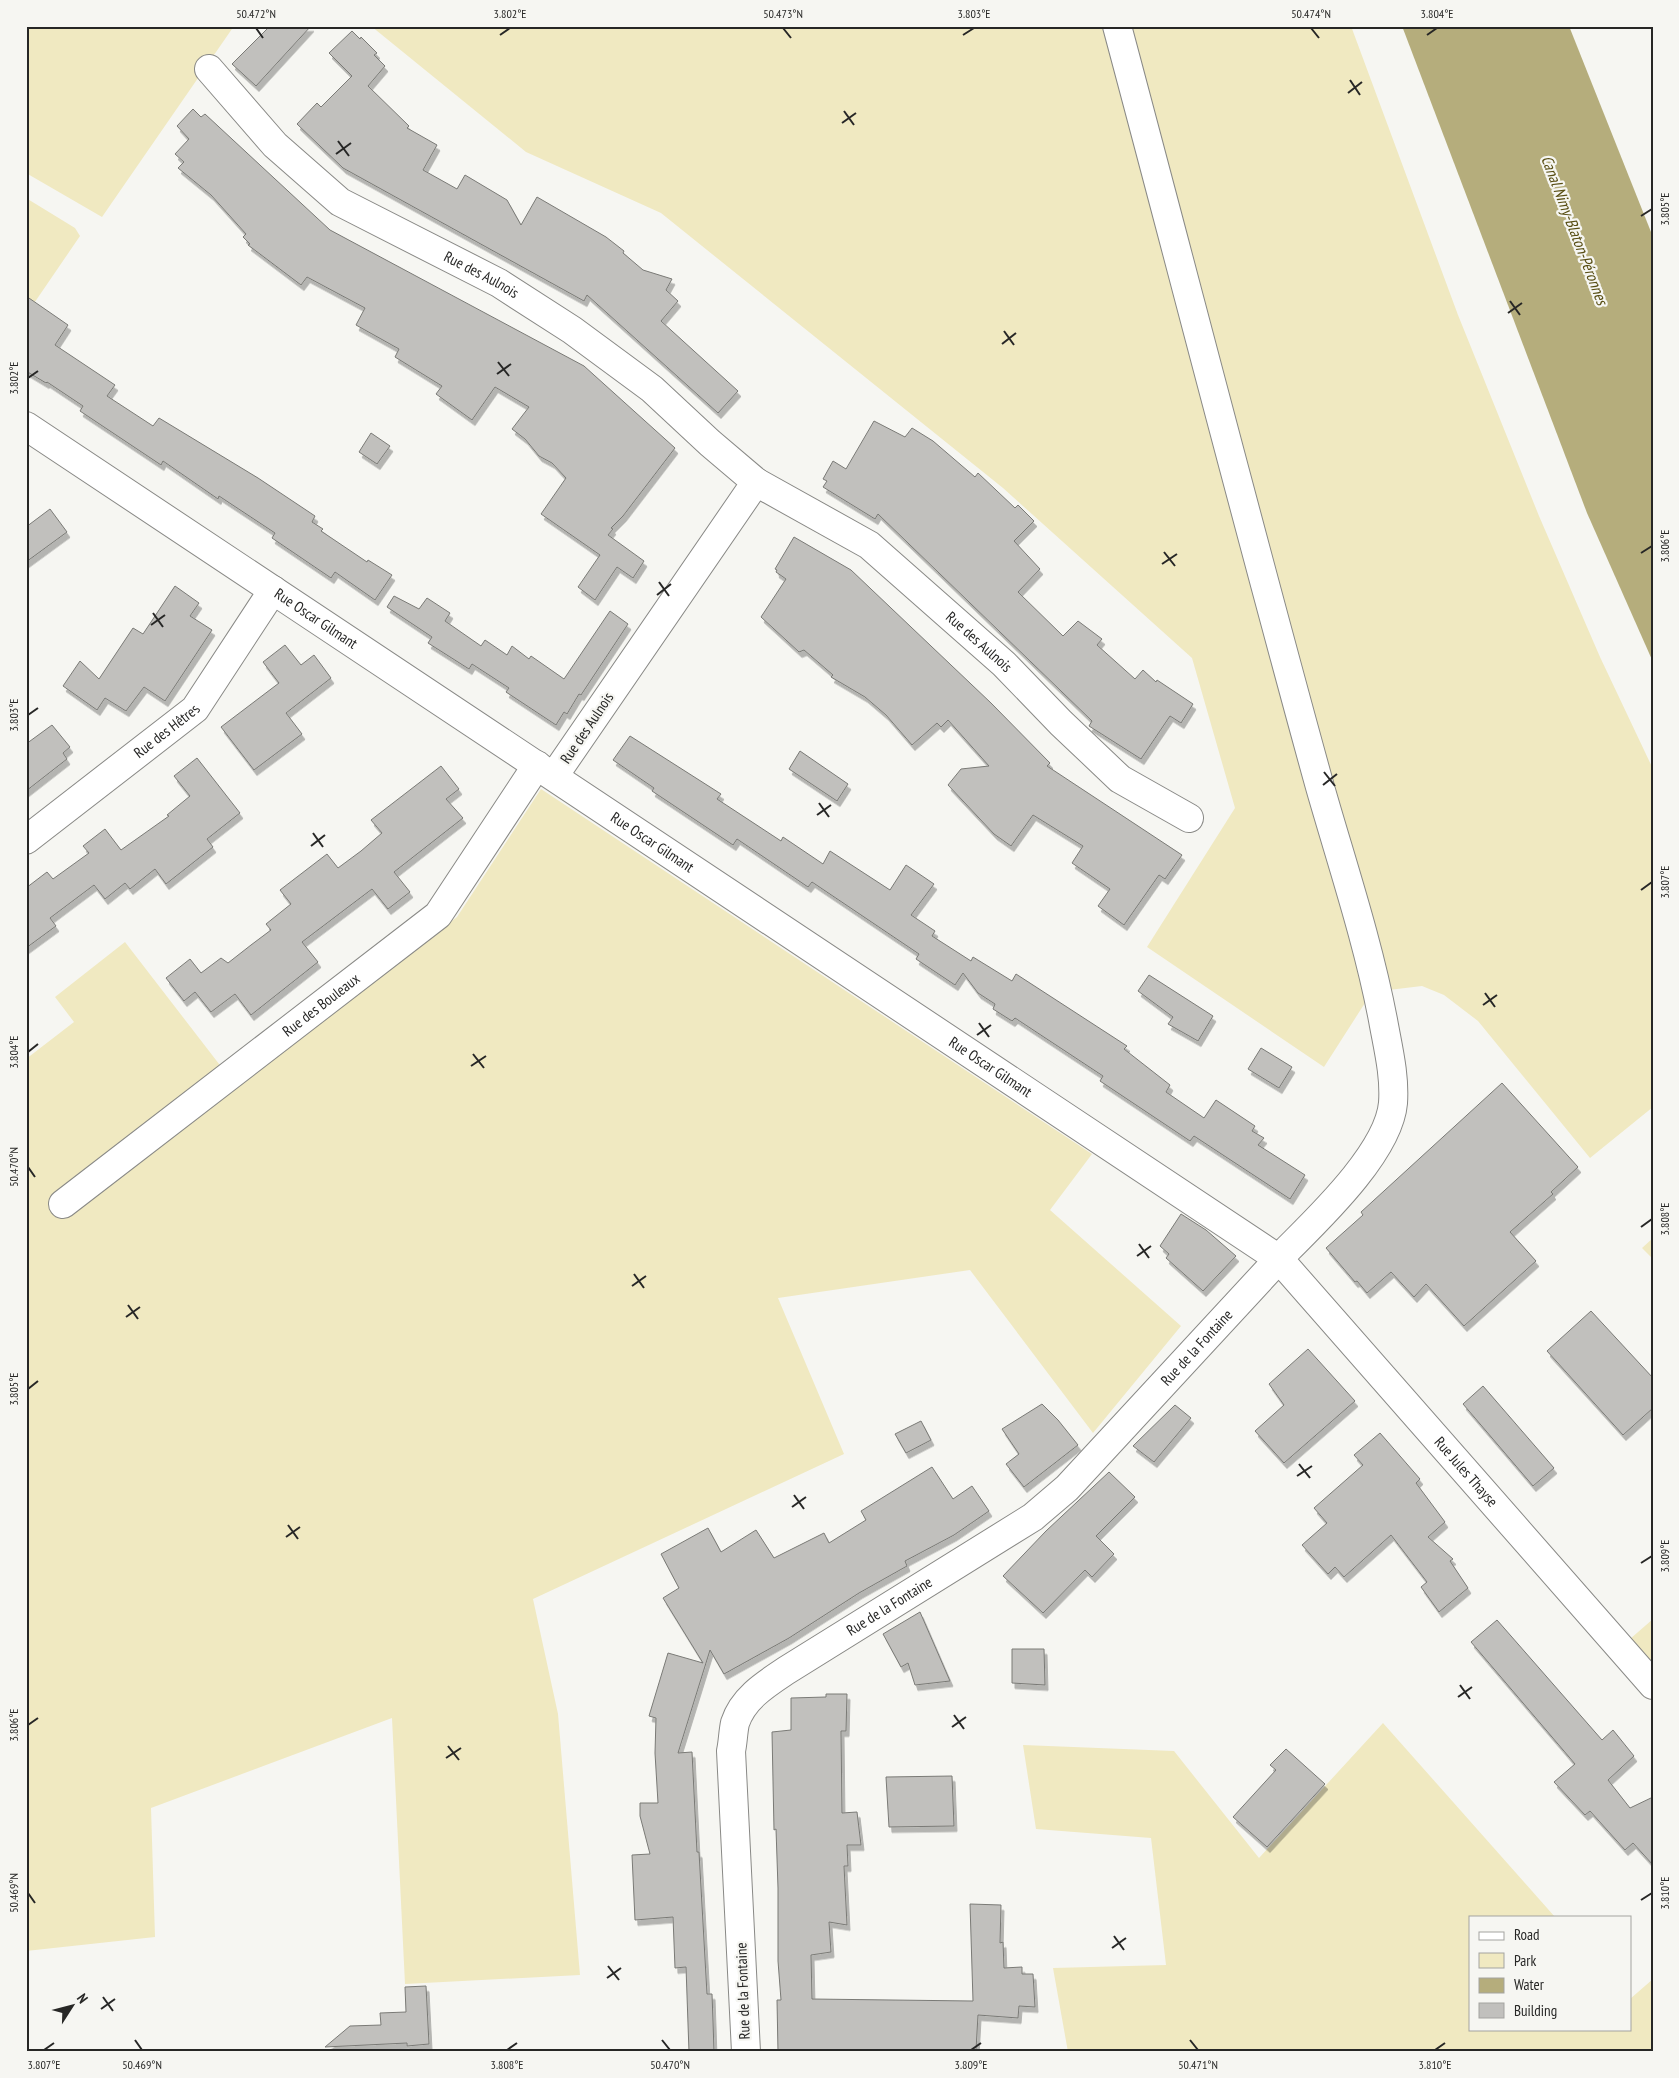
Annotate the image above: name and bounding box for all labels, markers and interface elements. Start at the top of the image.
text: 50.472°N [236,6,276,21]
text: 3.802°E [494,6,527,21]
text: 50.473°N [763,6,803,21]
text: 3.803°E [958,6,991,21]
text: 50.474°N [1291,6,1331,21]
text: 3.804°E [1421,6,1454,21]
water label: Canal Nimy-Blaton-Péronnes [1537,152,1613,309]
text: 3.805°E [1657,193,1672,226]
street label: Rue des Aulnois [441,247,523,302]
text: 3.802°E [6,362,21,395]
text: 3.806°E [1657,530,1672,563]
street label: Rue Oscar Gilmant [271,584,361,653]
street label: Rue des Aulnois [942,607,1017,676]
street label: Rue des Aulnois [556,688,617,767]
text: 3.803°E [6,699,21,732]
street label: Rue des Hêtres [130,701,204,762]
street label: Rue Oscar Gilmant [607,807,698,876]
text: 3.807°E [1657,866,1672,899]
street label: Rue des Bouleaux [278,969,363,1040]
street label: Rue Oscar Gilmant [945,1032,1036,1101]
text: 3.804°E [6,1036,21,1069]
text: 50.470°N [6,1147,21,1187]
text: 3.808°E [1657,1203,1672,1236]
street label: Rue de la Fontaine [1156,1305,1236,1389]
text: 3.805°E [6,1373,21,1406]
street label: Rue Jules Thayse [1430,1433,1502,1511]
text: 3.809°E [1657,1540,1672,1573]
street label: Rue de la Fontaine [843,1572,935,1640]
text: 3.806°E [6,1709,21,1742]
text: 50.469°N [6,1873,21,1913]
text: 3.810°E [1657,1877,1672,1910]
legend [1469,1916,1632,2030]
text: Road [1514,1925,1540,1944]
street label: Rue de la Fontaine [731,1942,754,2040]
text: Park [1514,1951,1536,1970]
text: Water [1514,1975,1545,1994]
north arrow [48,1980,98,2030]
text: N [73,1990,92,2007]
text: Building [1514,2001,1557,2020]
text: 3.807°E [28,2057,61,2072]
text: 50.469°N [122,2057,162,2072]
text: 3.808°E [491,2057,524,2072]
text: 50.470°N [650,2057,690,2072]
text: 3.809°E [955,2057,988,2072]
text: 50.471°N [1178,2057,1218,2072]
text: 3.810°E [1419,2057,1452,2072]

